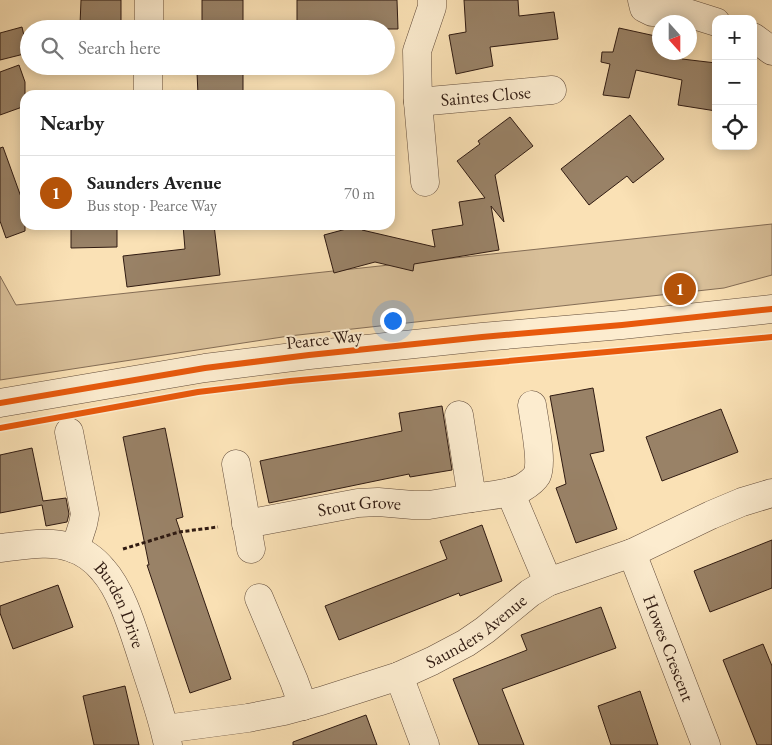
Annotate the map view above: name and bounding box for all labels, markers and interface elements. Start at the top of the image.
north arrow [652,15,697,60]
map controls [712,15,757,150]
button: + [712,15,757,60]
search box [20,20,395,75]
icon: search [38,34,66,62]
text: Search here [78,35,160,60]
button: − [712,60,757,105]
street label: Saintes Close [440,80,532,111]
button: locate [712,105,757,150]
text: Nearby [40,109,104,136]
text: Saunders Avenue [87,170,221,195]
text: 1 [52,183,60,204]
text: 70 m [344,183,375,204]
text: Bus stop · Pearce Way [87,195,217,216]
pin: 1 [664,270,696,308]
your location [380,308,406,334]
street label: Pearce Way [285,323,363,354]
street label: Stout Grove [316,490,402,521]
street label: Burden Drive [89,556,150,651]
street label: Saunders Avenue [422,589,531,673]
street label: Howes Crescent [638,591,700,705]

